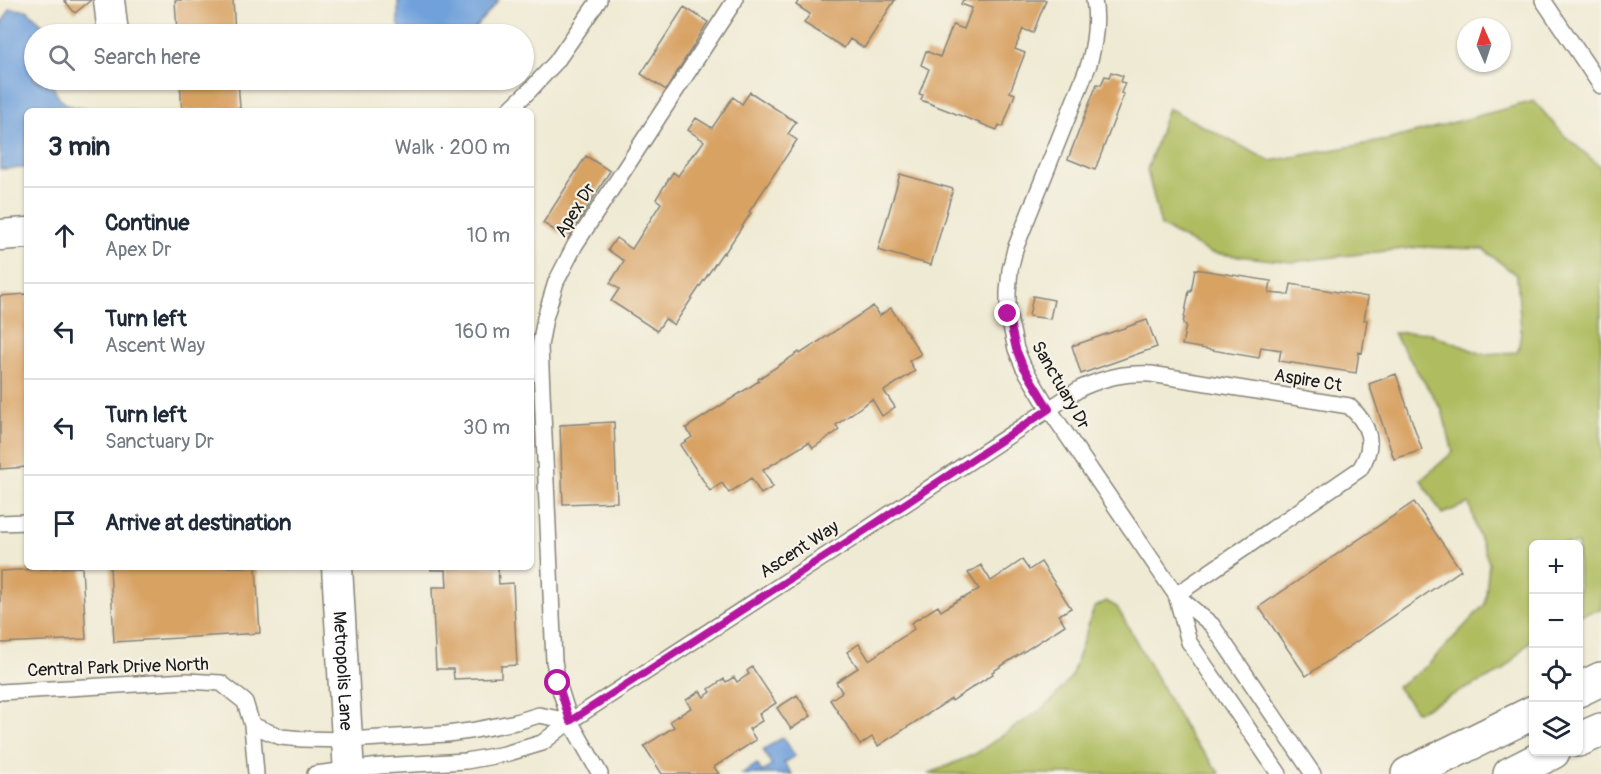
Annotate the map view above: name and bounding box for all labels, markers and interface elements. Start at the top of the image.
north arrow [1457,18,1511,72]
search box [24,24,534,90]
icon: search [45,41,78,74]
text: Search here [93,43,200,71]
text: 3 min [48,131,110,163]
text: Walk · 200 m [395,135,510,160]
street label: Apex Dr [550,178,601,242]
text: Continue [105,209,189,237]
icon: ahead [48,219,81,252]
text: 10 m [466,223,510,248]
text: Apex Dr [105,237,171,262]
route end [994,300,1020,326]
text: Turn left [105,305,187,333]
icon: left [48,315,81,348]
text: 160 m [455,319,510,344]
text: Ascent Way [105,333,205,358]
street label: Sanctuary Dr [1026,337,1095,434]
street label: Aspire Ct [1272,364,1344,397]
text: Turn left [105,401,187,429]
icon: left [48,411,81,444]
text: 30 m [463,415,510,440]
text: Sanctuary Dr [105,429,214,454]
icon: arrive [48,507,81,540]
text: Arrive at destination [105,509,291,537]
street label: Ascent Way [755,515,844,584]
map controls [1529,540,1583,756]
button: + [1529,540,1583,594]
button: − [1529,594,1583,648]
street label: Metropolis Lane [328,610,357,731]
button: locate [1529,648,1583,702]
street label: Central Park Drive North [27,653,209,682]
route start [544,669,570,695]
button: layers [1529,702,1583,756]

